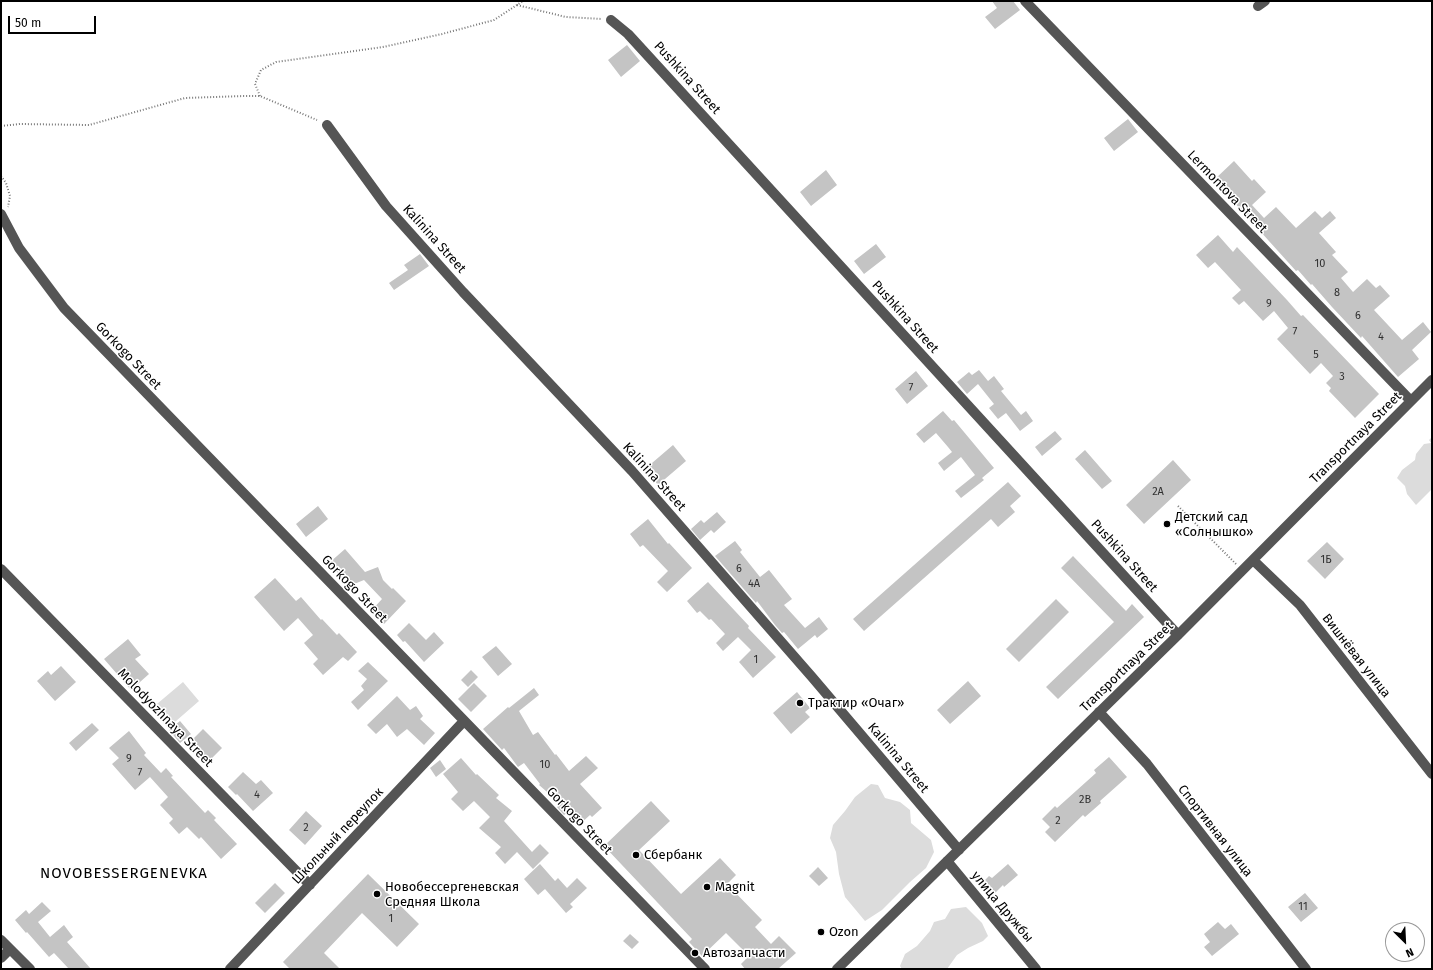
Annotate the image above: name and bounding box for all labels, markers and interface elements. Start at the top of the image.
scale bar [10,8,98,34]
text: 50 m [15,16,41,30]
street label: Pushkina Street [650,39,724,117]
street label: Lermontova Street [1184,148,1270,236]
street label: Kalinina Street [399,202,469,276]
house number: 10 [1315,257,1325,271]
street label: Pushkina Street [868,278,942,356]
house number: 8 [1334,286,1340,300]
house number: 9 [1266,297,1272,311]
house number: 6 [1355,309,1361,323]
street label: Gorkogo Street [92,319,164,393]
house number: 7 [1293,325,1297,339]
house number: 4 [1378,330,1384,344]
house number: 5 [1313,348,1319,362]
house number: 3 [1339,370,1345,384]
house number: 7 [909,381,913,395]
street label: Transportnaya Street [1307,389,1405,487]
street label: Kalinina Street [619,440,689,514]
house number: 2А [1152,485,1164,499]
place label: Детский сад «Солнышко» [1175,509,1253,540]
street label: Pushkina Street [1087,517,1161,595]
marker: Детский сад «Солнышко» [1162,519,1172,529]
street label: Gorkogo Street [318,552,390,626]
house number: 1Б [1320,553,1332,567]
house number: 6 [736,562,742,576]
house number: 4А [748,577,760,591]
street label: Вишнёвая улица [1318,611,1394,701]
street label: Transportnaya Street [1077,619,1177,715]
house number: 1 [754,653,758,667]
street label: Molodyozhnaya Street [114,666,216,770]
place label: Трактир «Очаг» [808,695,904,711]
marker: Трактир «Очаг» [795,698,805,708]
street label: Kalinina Street [864,720,932,796]
house number: 9 [126,752,132,766]
house number: 10 [540,758,550,772]
house number: 7 [138,766,142,780]
street label: Спортивная улица [1174,782,1256,880]
street label: Школьный переулок [289,784,387,888]
street label: Gorkogo Street [543,784,615,858]
house number: 4 [254,788,260,802]
house number: 2В [1079,793,1091,807]
house number: 2 [1055,814,1061,828]
house number: 2 [303,821,309,835]
place label: Сбербанк [644,847,702,863]
marker: Сбербанк [631,850,641,860]
district label: NOVOBESSERGENEVKA [40,865,208,883]
street label: улица Дружбы [968,868,1036,946]
place label: Новобессергеневская Средняя Школа [385,879,519,910]
place label: Magnit [715,879,755,895]
marker: Magnit [702,882,712,892]
marker: Новобессергеневская Средняя Школа [372,889,382,899]
house number: 11 [1298,900,1308,914]
house number: 1 [389,912,393,926]
north arrow [1385,922,1425,962]
place label: Ozon [829,924,859,940]
marker: Ozon [816,927,826,937]
place label: Автозапчасти [703,945,786,961]
text: N [1404,945,1416,960]
marker: Автозапчасти [690,948,700,958]

